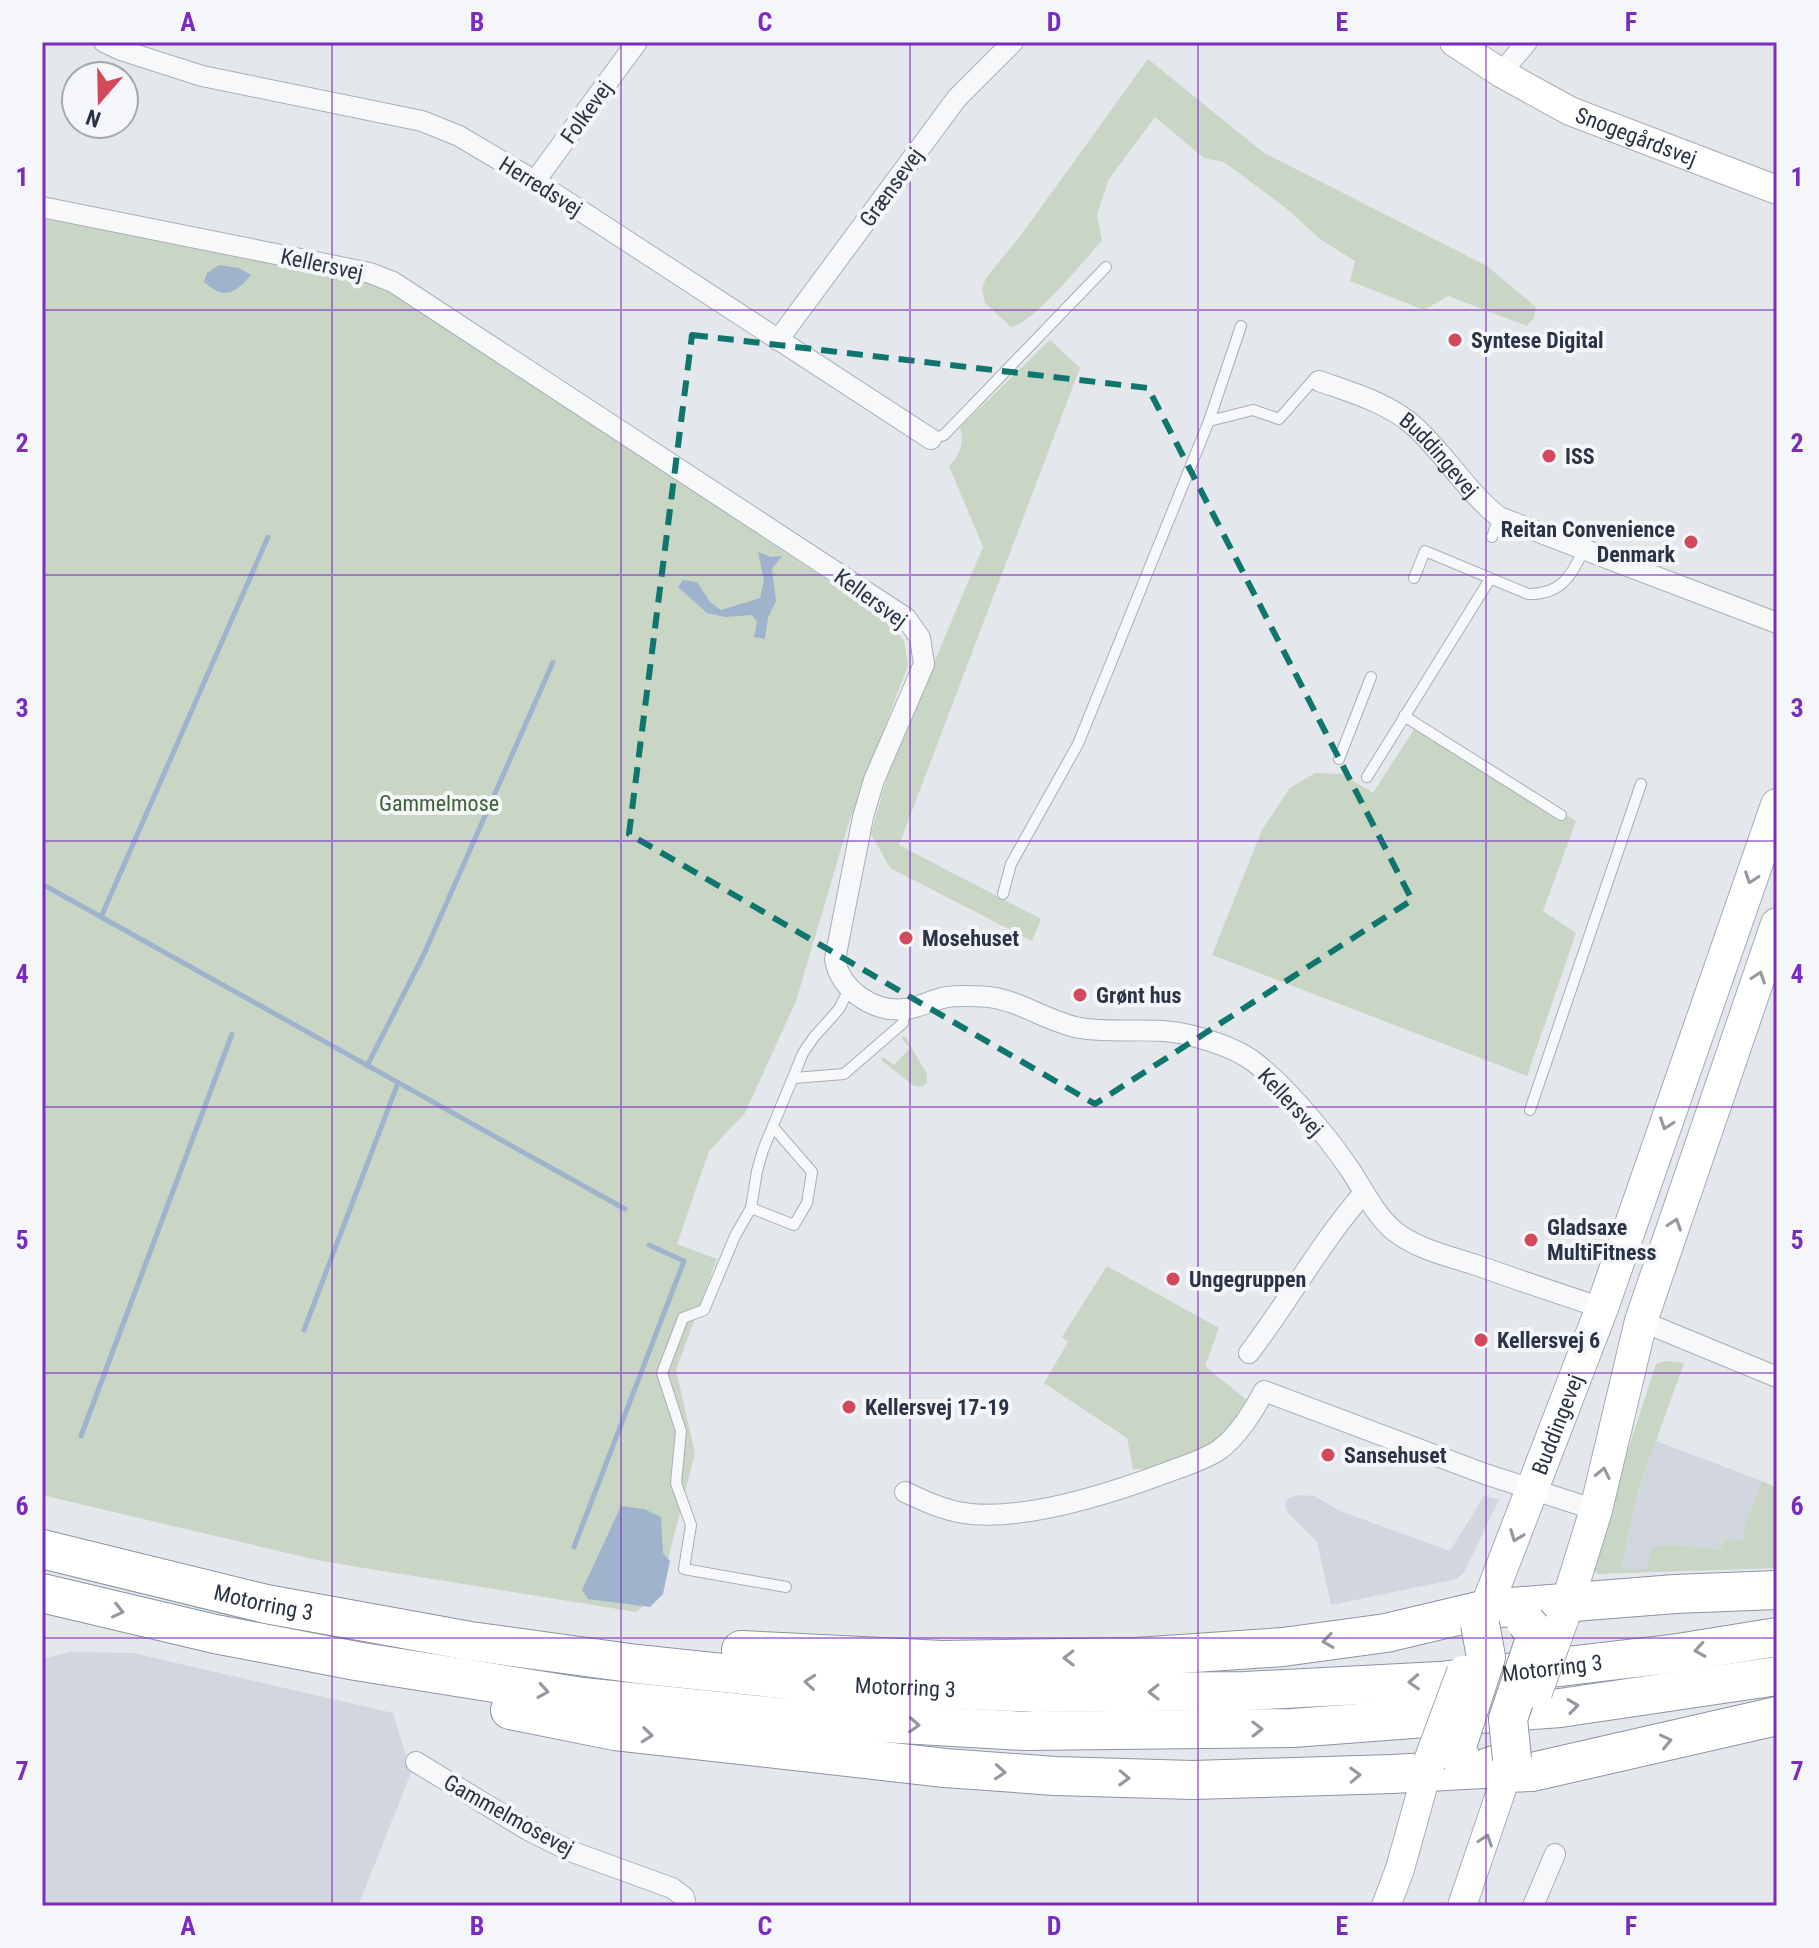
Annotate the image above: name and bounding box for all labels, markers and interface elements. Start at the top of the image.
text: A [180,7,196,37]
text: B [470,7,484,37]
text: C [758,7,773,37]
text: D [1047,7,1061,37]
text: E [1336,7,1349,37]
text: F [1625,7,1637,37]
north arrow [60,60,140,140]
street label: Folkevej [555,76,617,148]
street label: Snogegårdsvej [1572,102,1700,171]
text: N [83,104,104,132]
street label: Grænsevej [855,143,928,231]
street label: Herredsvej [495,151,587,222]
text: 1 [15,162,29,192]
text: 1 [1790,162,1804,192]
street label: Kellersvej [278,244,365,285]
place label: Syntese Digital [1471,328,1604,353]
marker: Syntese Digital [1446,331,1464,349]
street label: Buddingevej [1395,407,1483,503]
text: 2 [15,428,29,458]
text: 2 [1790,428,1804,458]
place label: ISS [1565,444,1595,469]
marker: ISS [1540,447,1558,465]
place label: Reitan Convenience Denmark [1501,517,1675,567]
marker: Reitan Convenience Denmark [1682,533,1700,551]
street label: Kellersvej [830,564,912,633]
text: 3 [15,693,29,723]
text: 3 [1790,693,1804,723]
park label: Gammelmose [379,791,499,816]
one-way arrow [1744,871,1761,885]
place label: Mosehuset [922,926,1019,951]
marker: Mosehuset [897,929,915,947]
text: 4 [15,959,29,989]
text: 4 [1790,959,1804,989]
one-way arrow [1749,971,1765,985]
place label: Grønt hus [1096,983,1181,1008]
marker: Grønt hus [1071,986,1089,1004]
street label: Kellersvej [1253,1063,1328,1141]
one-way arrow [1660,1116,1676,1130]
place label: Gladsaxe MultiFitness [1547,1215,1656,1265]
one-way arrow [1665,1217,1681,1231]
text: 5 [15,1225,29,1255]
text: 5 [1790,1225,1804,1255]
marker: Gladsaxe MultiFitness [1522,1231,1540,1249]
place label: Ungegruppen [1189,1267,1306,1292]
marker: Ungegruppen [1164,1270,1182,1288]
place label: Kellersvej 6 [1497,1328,1600,1353]
marker: Kellersvej 6 [1472,1331,1490,1349]
street label: Buddingevej [1527,1371,1588,1478]
place label: Kellersvej 17-19 [865,1395,1009,1420]
marker: Kellersvej 17-19 [840,1398,858,1416]
place label: Sansehuset [1344,1443,1447,1468]
marker: Sansehuset [1319,1446,1337,1464]
one-way arrow [1594,1467,1611,1480]
text: 6 [15,1491,29,1521]
text: 6 [1790,1491,1804,1521]
one-way arrow [1509,1528,1526,1542]
street label: Motorring 3 [211,1580,315,1625]
one-way arrow [111,1602,124,1619]
one-way arrow [1321,1632,1334,1649]
one-way arrow [1693,1641,1707,1658]
one-way arrow [1062,1649,1075,1667]
street label: Motorring 3 [1501,1650,1604,1687]
street label: Motorring 3 [854,1673,956,1702]
one-way arrow [1407,1673,1420,1690]
one-way arrow [803,1674,816,1691]
one-way arrow [537,1681,550,1698]
one-way arrow [1147,1683,1160,1700]
one-way arrow [1566,1698,1579,1715]
one-way arrow [908,1716,921,1733]
one-way arrow [1251,1720,1264,1737]
one-way arrow [641,1726,654,1743]
one-way arrow [1659,1734,1673,1751]
text: 7 [15,1756,29,1786]
text: 7 [1790,1756,1804,1786]
one-way arrow [994,1763,1007,1780]
one-way arrow [1349,1767,1362,1784]
one-way arrow [1118,1769,1131,1787]
street label: Gammelmosevej [440,1770,578,1861]
one-way arrow [1476,1834,1492,1848]
text: A [180,1911,196,1941]
text: B [470,1911,484,1941]
text: C [758,1911,773,1941]
text: D [1047,1911,1061,1941]
text: E [1336,1911,1349,1941]
text: F [1625,1911,1637,1941]

